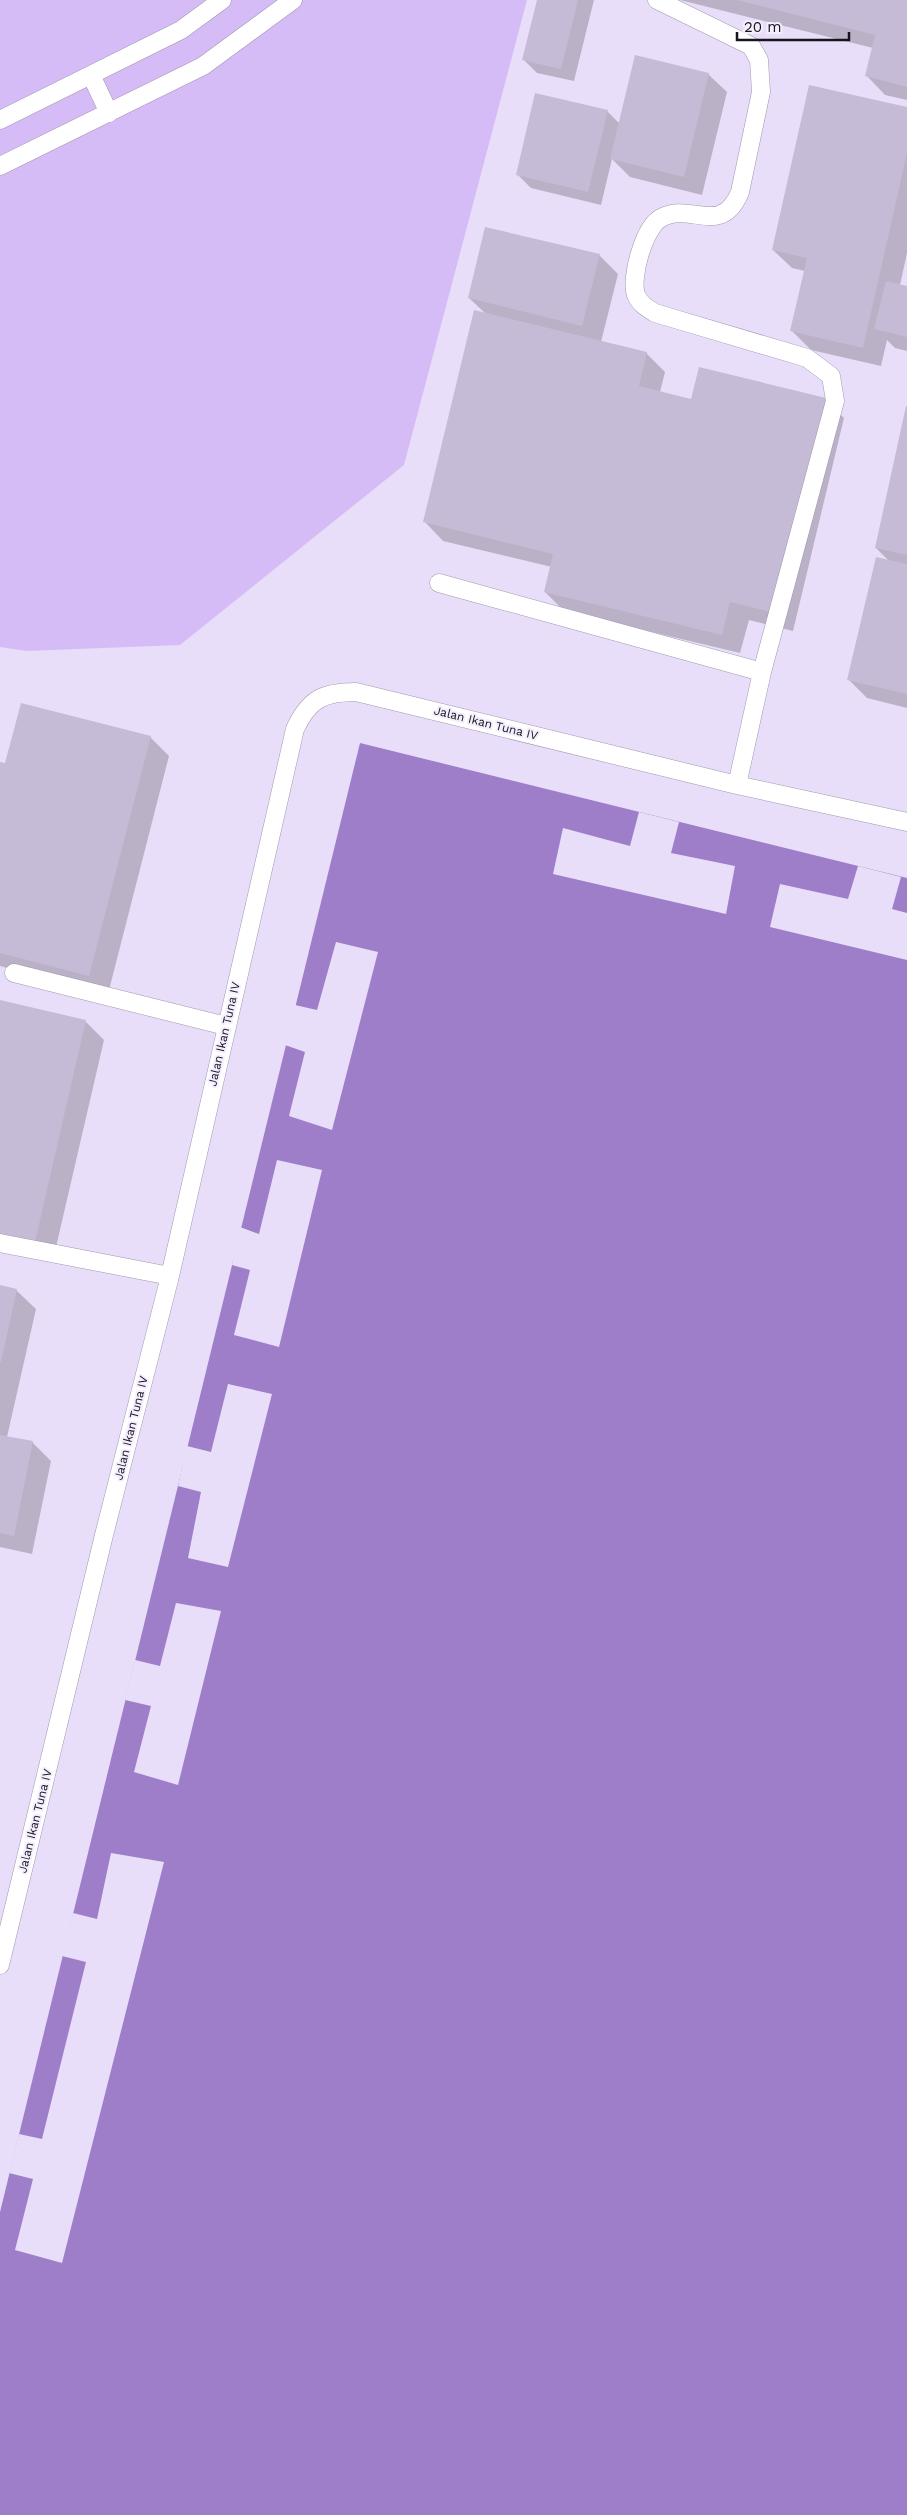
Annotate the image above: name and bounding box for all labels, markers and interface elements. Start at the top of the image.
scale bar [737,10,850,42]
text: 20 m [744,18,782,36]
street label: Jalan Ikan Tuna IV [433,703,540,743]
street label: Jalan Ikan Tuna IV [205,980,243,1088]
street label: Jalan Ikan Tuna IV [111,1374,151,1481]
street label: Jalan Ikan Tuna IV [15,1767,55,1874]

